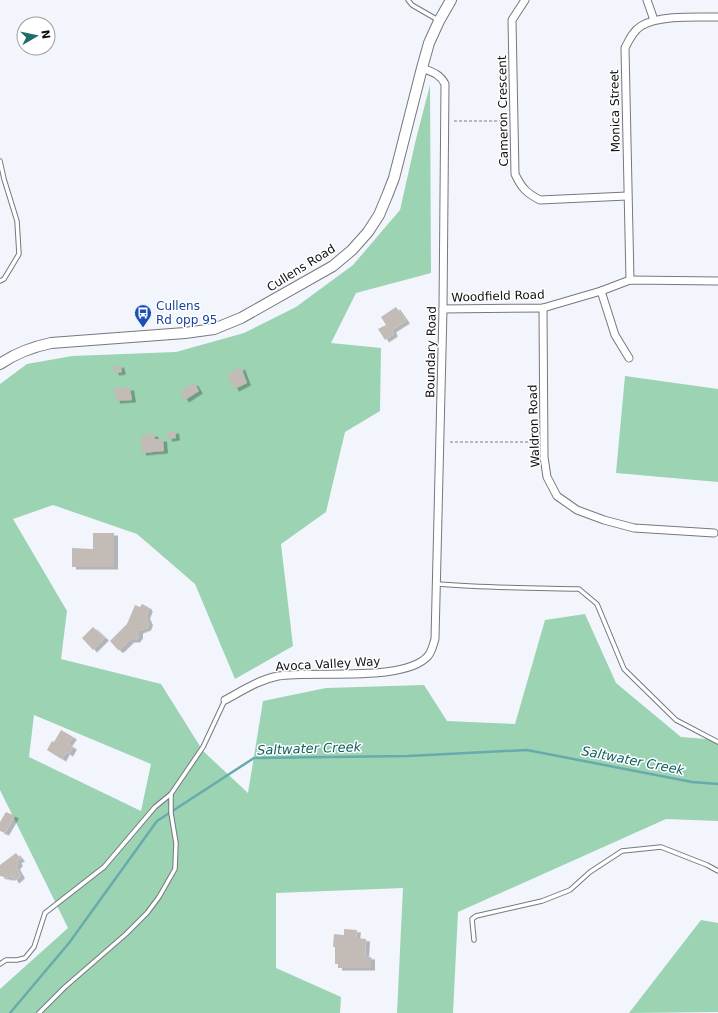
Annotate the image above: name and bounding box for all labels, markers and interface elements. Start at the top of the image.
north arrow [16,16,56,56]
text: N [38,29,53,40]
street label: Cameron Crescent [495,55,511,167]
street label: Monica Street [607,69,623,153]
street label: Cullens Road [264,241,338,295]
street label: Woodfield Road [451,287,545,305]
place label: Cullens Rd opp 95 [156,299,217,327]
bus stop icon: Cullens Rd opp 95 [133,303,153,328]
street label: Boundary Road [423,306,439,398]
street label: Waldron Road [526,384,542,468]
street label: Avoca Valley Way [275,654,381,674]
water label: Saltwater Creek [257,739,362,758]
water label: Saltwater Creek [580,743,686,778]

